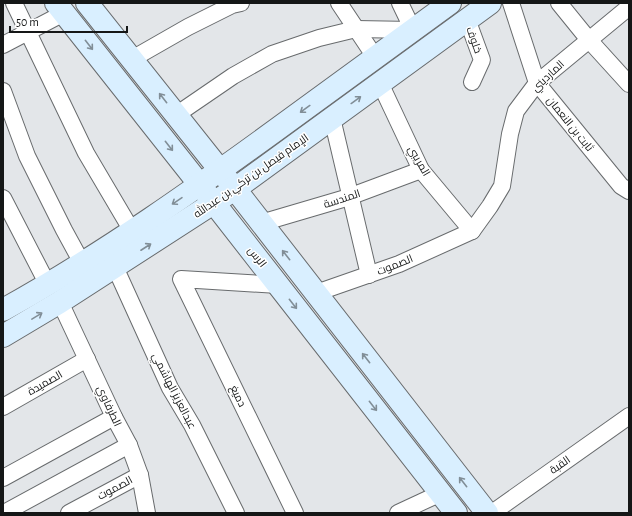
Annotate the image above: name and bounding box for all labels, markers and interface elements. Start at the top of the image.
scale bar [10,8,127,34]
text: 50 m [16,16,39,28]
street label: خلوف [463,25,484,55]
one-way arrow [84,39,93,50]
street label: المارديني [530,58,568,96]
one-way arrow [158,93,167,103]
street label: ثابت بن النعمان [544,95,595,154]
one-way arrow [351,96,362,104]
one-way arrow [300,104,311,113]
street label: الإمام فيصل بن تركي بن عبدالله [190,130,312,222]
one-way arrow [165,141,174,152]
street label: المريبي [403,144,432,179]
street label: المندسة [322,188,362,210]
one-way arrow [172,197,183,205]
one-way arrow [141,242,152,251]
street label: الرس [245,245,268,270]
one-way arrow [282,250,291,261]
street label: الصموت [375,253,415,278]
one-way arrow [288,298,297,309]
one-way arrow [31,312,43,320]
street label: عبدالعزيز الهاشمي [147,351,198,432]
one-way arrow [362,352,371,363]
street label: الصميدة [26,369,64,397]
street label: دميغ [226,383,248,409]
street label: الطرفاوي [92,384,123,429]
one-way arrow [369,401,377,412]
street label: القبة [548,454,572,476]
street label: الصموت [96,474,135,503]
one-way arrow [459,477,468,488]

